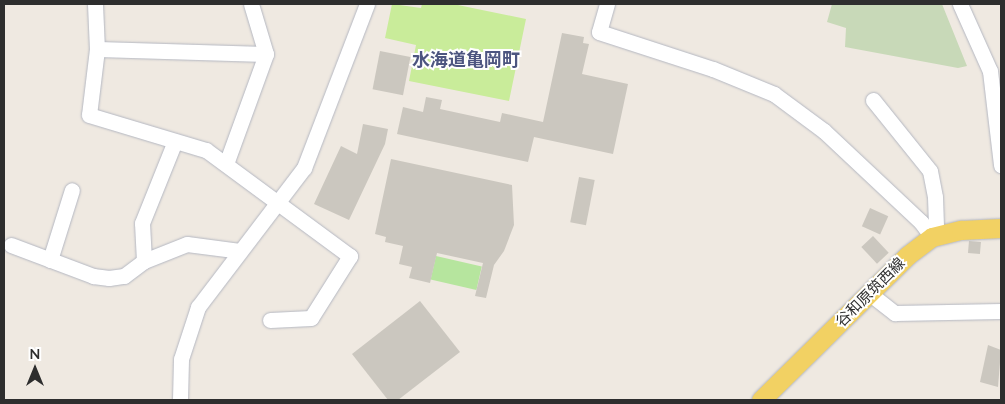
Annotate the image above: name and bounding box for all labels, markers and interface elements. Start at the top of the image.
district label: 水海道亀岡町 [412,48,520,70]
street label: 谷和原筑西線 [832,254,908,330]
north arrow [10,344,60,394]
text: N [30,345,40,362]

